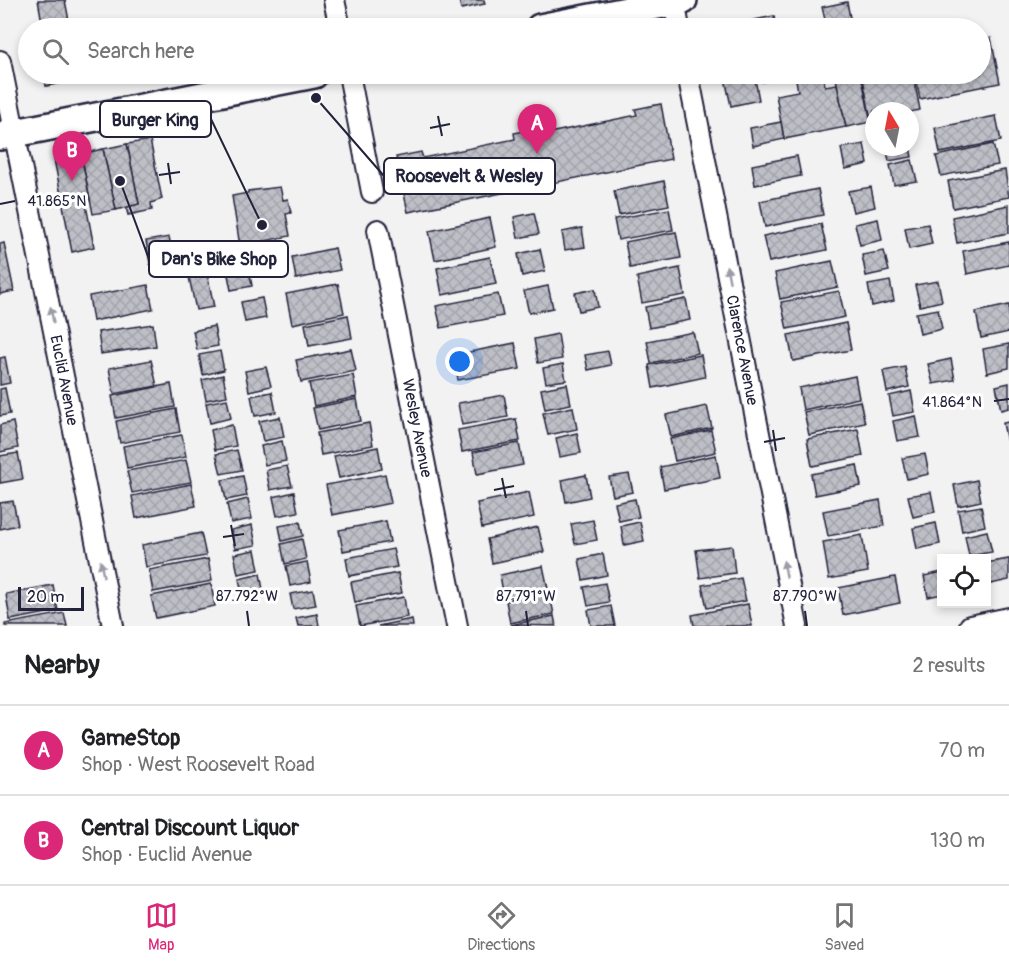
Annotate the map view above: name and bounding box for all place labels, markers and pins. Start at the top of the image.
callout: Burger King [100,101,211,137]
pin: A [518,104,556,154]
pin: B [52,132,92,181]
callout: Roosevelt & Wesley [384,158,555,194]
callout: Dan's Bike Shop [149,241,288,277]

